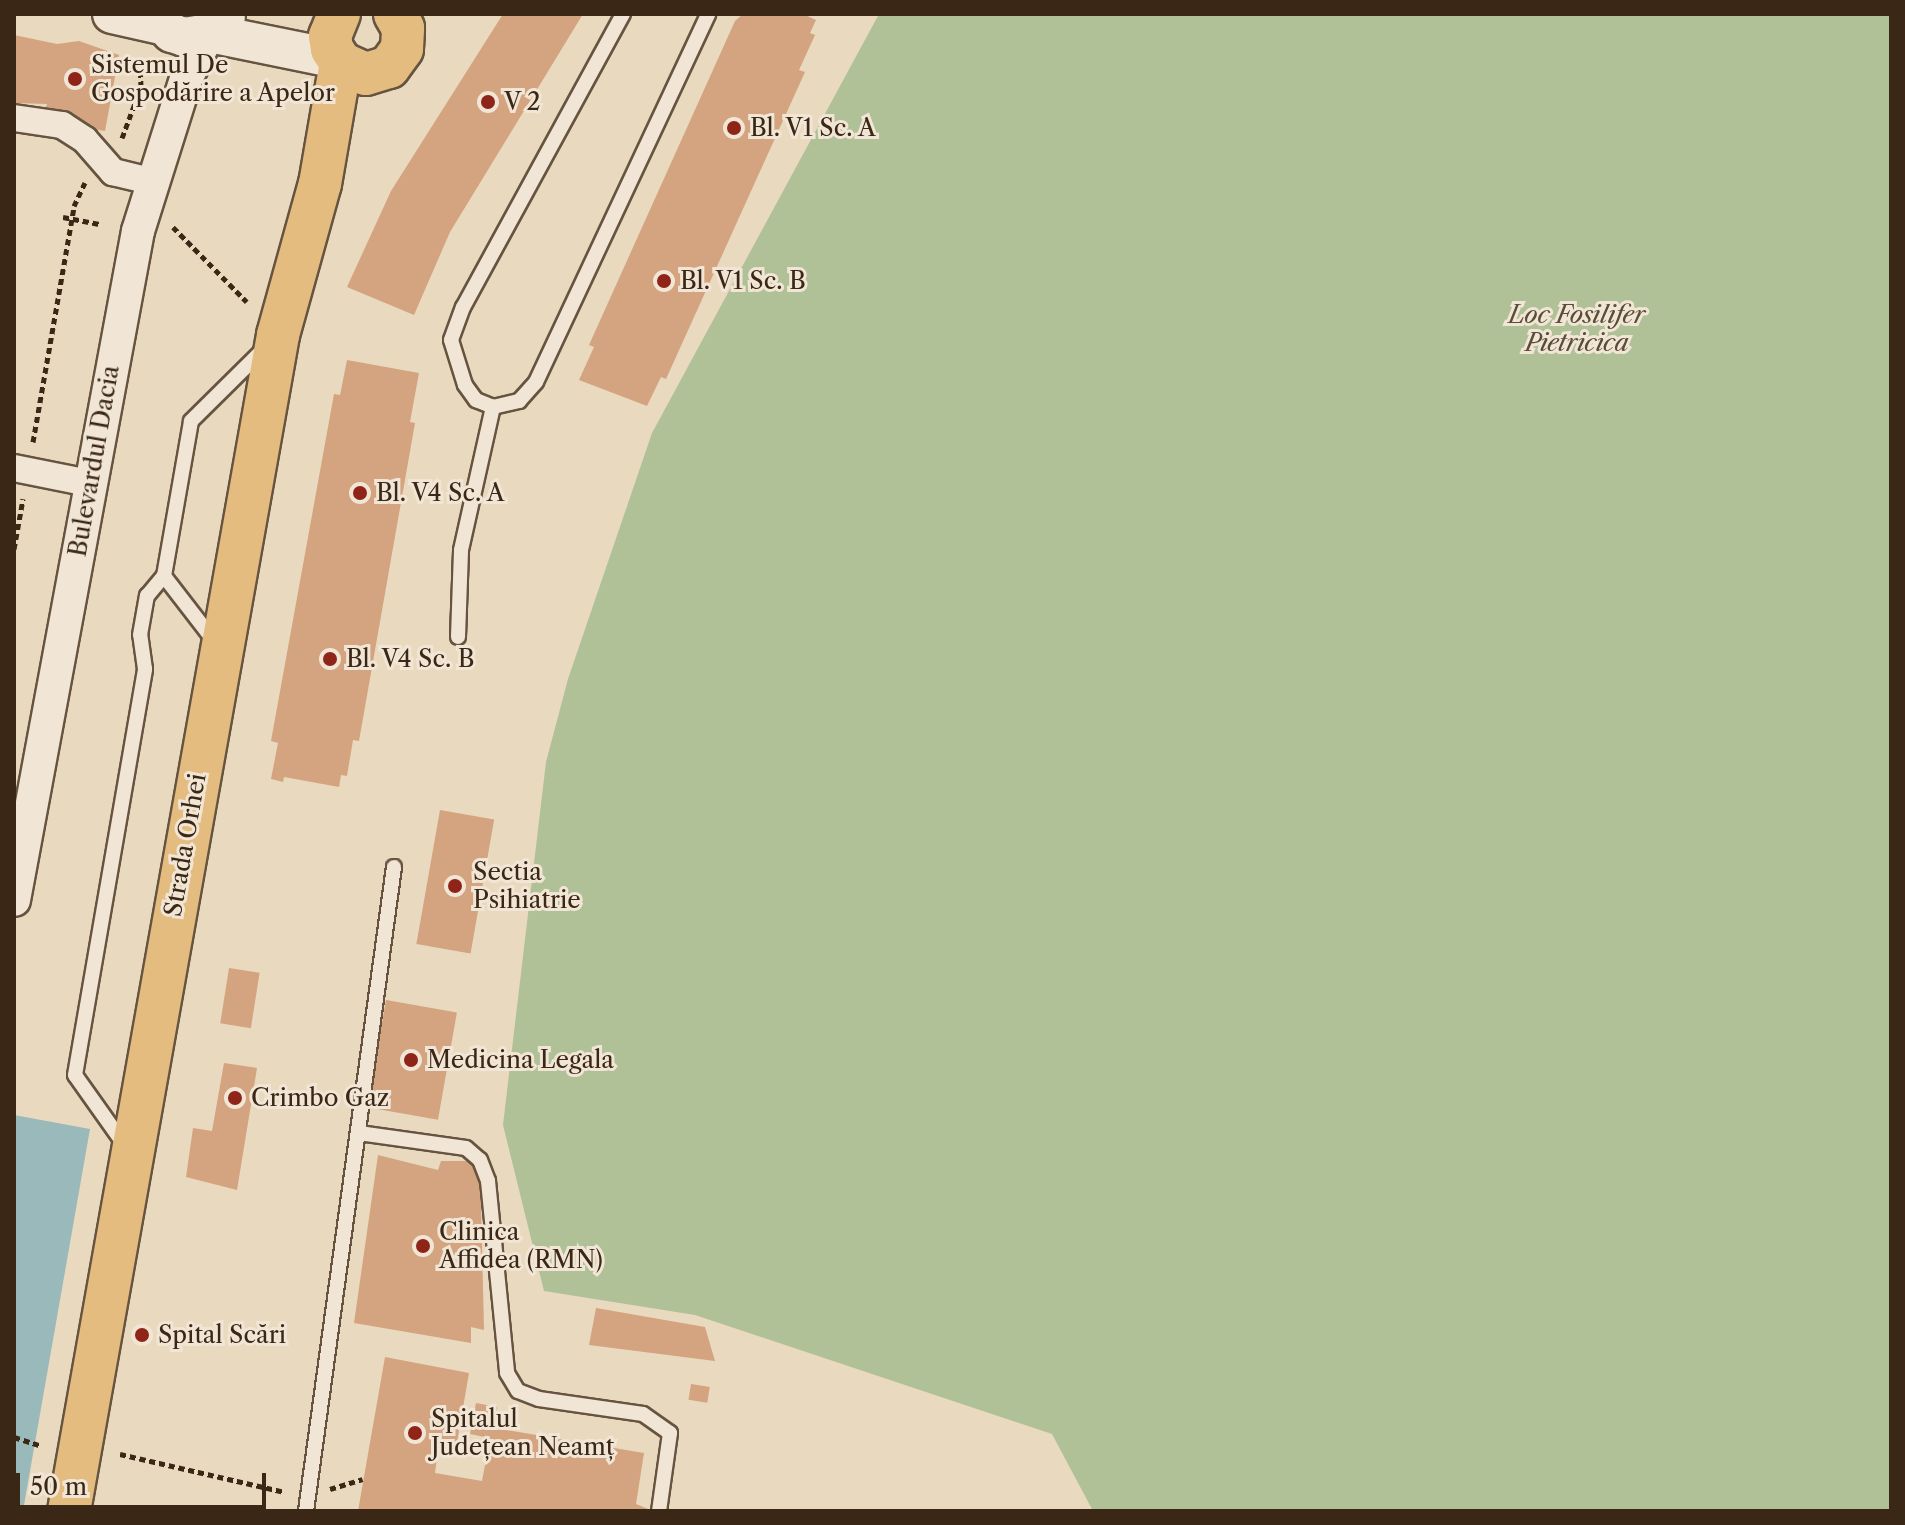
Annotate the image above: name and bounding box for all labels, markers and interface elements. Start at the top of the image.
place label: Sistemul De Gospodărire a Apelor [91,51,336,107]
marker: Sistemul De Gospodărire a Apelor [66,70,84,88]
place label: V 2 [504,88,542,116]
marker: V 2 [479,93,497,111]
place label: Bl. V1 Sc. A [750,114,878,142]
marker: Bl. V1 Sc. A [725,119,743,137]
place label: Bl. V1 Sc. B [680,267,807,295]
marker: Bl. V1 Sc. B [655,272,673,290]
park label: Loc Fosilifer Pietricica [1509,301,1645,357]
street label: Bulevardul Dacia [63,363,125,559]
place label: Bl. V4 Sc. A [376,479,506,507]
marker: Bl. V4 Sc. A [351,484,369,502]
place label: Bl. V4 Sc. B [346,645,475,673]
marker: Bl. V4 Sc. B [321,650,339,668]
street label: Strada Orhei [158,771,212,919]
place label: Sectia Psihiatrie [473,858,581,914]
marker: Sectia Psihiatrie [444,875,466,897]
place label: Medicina Legala [427,1046,614,1074]
marker: Medicina Legala [402,1051,420,1069]
place label: Crimbo Gaz [251,1084,389,1112]
marker: Crimbo Gaz [226,1089,244,1107]
place label: Clinica Affidea (RMN) [439,1218,603,1274]
marker: Clinica Affidea (RMN) [414,1237,432,1255]
place label: Spital Scări [158,1321,286,1349]
marker: Spital Scări [133,1326,151,1344]
place label: Spitalul Județean Neamț [431,1405,614,1461]
marker: Spitalul Județean Neamț [406,1424,424,1442]
scale bar [20,1457,270,1507]
text: 50 m [30,1472,87,1501]

